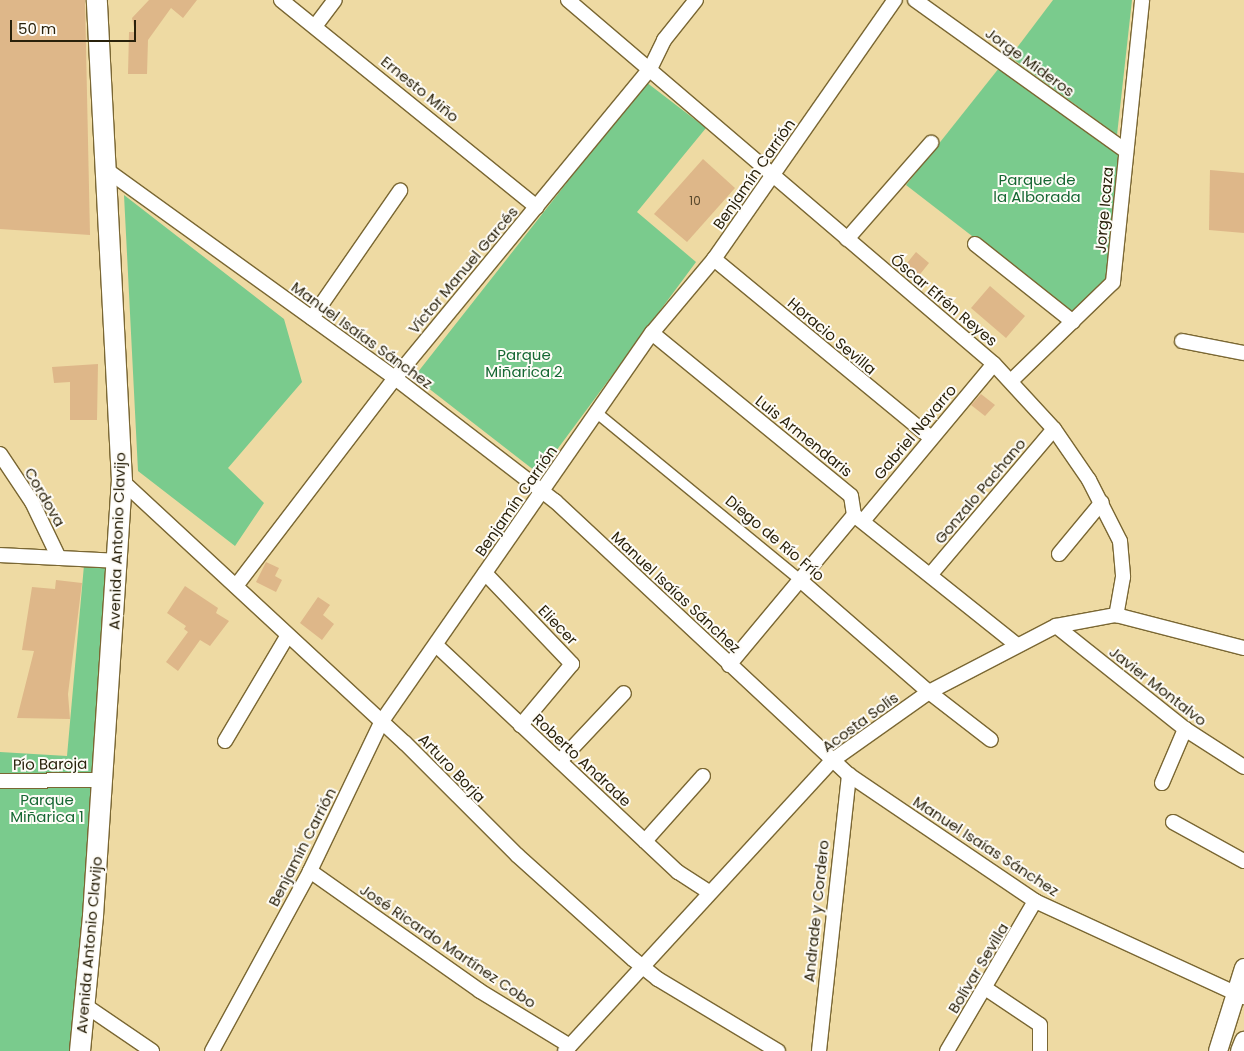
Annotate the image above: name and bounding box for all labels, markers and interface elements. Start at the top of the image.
scale bar [12,10,139,42]
text: 50 m [18,18,56,39]
street label: Jorge Mideros [982,24,1078,100]
street label: Ernesto Miño [377,52,463,126]
street label: Benjamín Carrión [709,115,799,233]
street label: Jorge Icaza [1091,166,1117,254]
park label: Parque de la Alborada [993,170,1081,205]
house number: 10 [689,194,701,208]
street label: Víctor Manuel Garcés [405,203,521,337]
street label: Óscar Efrén Reyes [887,250,1001,350]
street label: Manuel Isaías Sánchez [288,278,436,392]
street label: Horacio Sevilla [784,294,880,378]
park label: Parque Miñarica 2 [485,345,563,380]
street label: Gabriel Navarro [870,381,960,483]
street label: Luis Armendaris [752,392,856,480]
street label: Gonzalo Pachano [931,435,1029,547]
street label: Benjamín Carrión [471,442,561,560]
street label: Avenida Antonio Clavijo [105,452,129,630]
street label: Cordova [21,464,69,530]
street label: Diego de Río Frío [722,491,828,585]
street label: Manuel Isaías Sánchez [608,527,744,657]
street label: Eliecer [535,601,581,649]
street label: Javier Montalvo [1106,642,1210,730]
street label: Acosta Solís [818,688,902,756]
street label: Roberto Andrade [529,710,635,810]
street label: Arturo Borja [415,730,489,806]
street label: Pío Baroja [13,754,87,774]
street label: Benjamín Carrión [264,785,340,909]
park label: Parque Miñarica 1 [10,790,84,825]
street label: Manuel Isaías Sánchez [910,792,1062,900]
street label: Andrade y Cordero [800,839,832,983]
street label: Avenida Antonio Clavijo [72,856,106,1034]
street label: José Ricardo Martínez Cobo [357,880,539,1012]
street label: Bolívar Sevilla [944,920,1012,1016]

